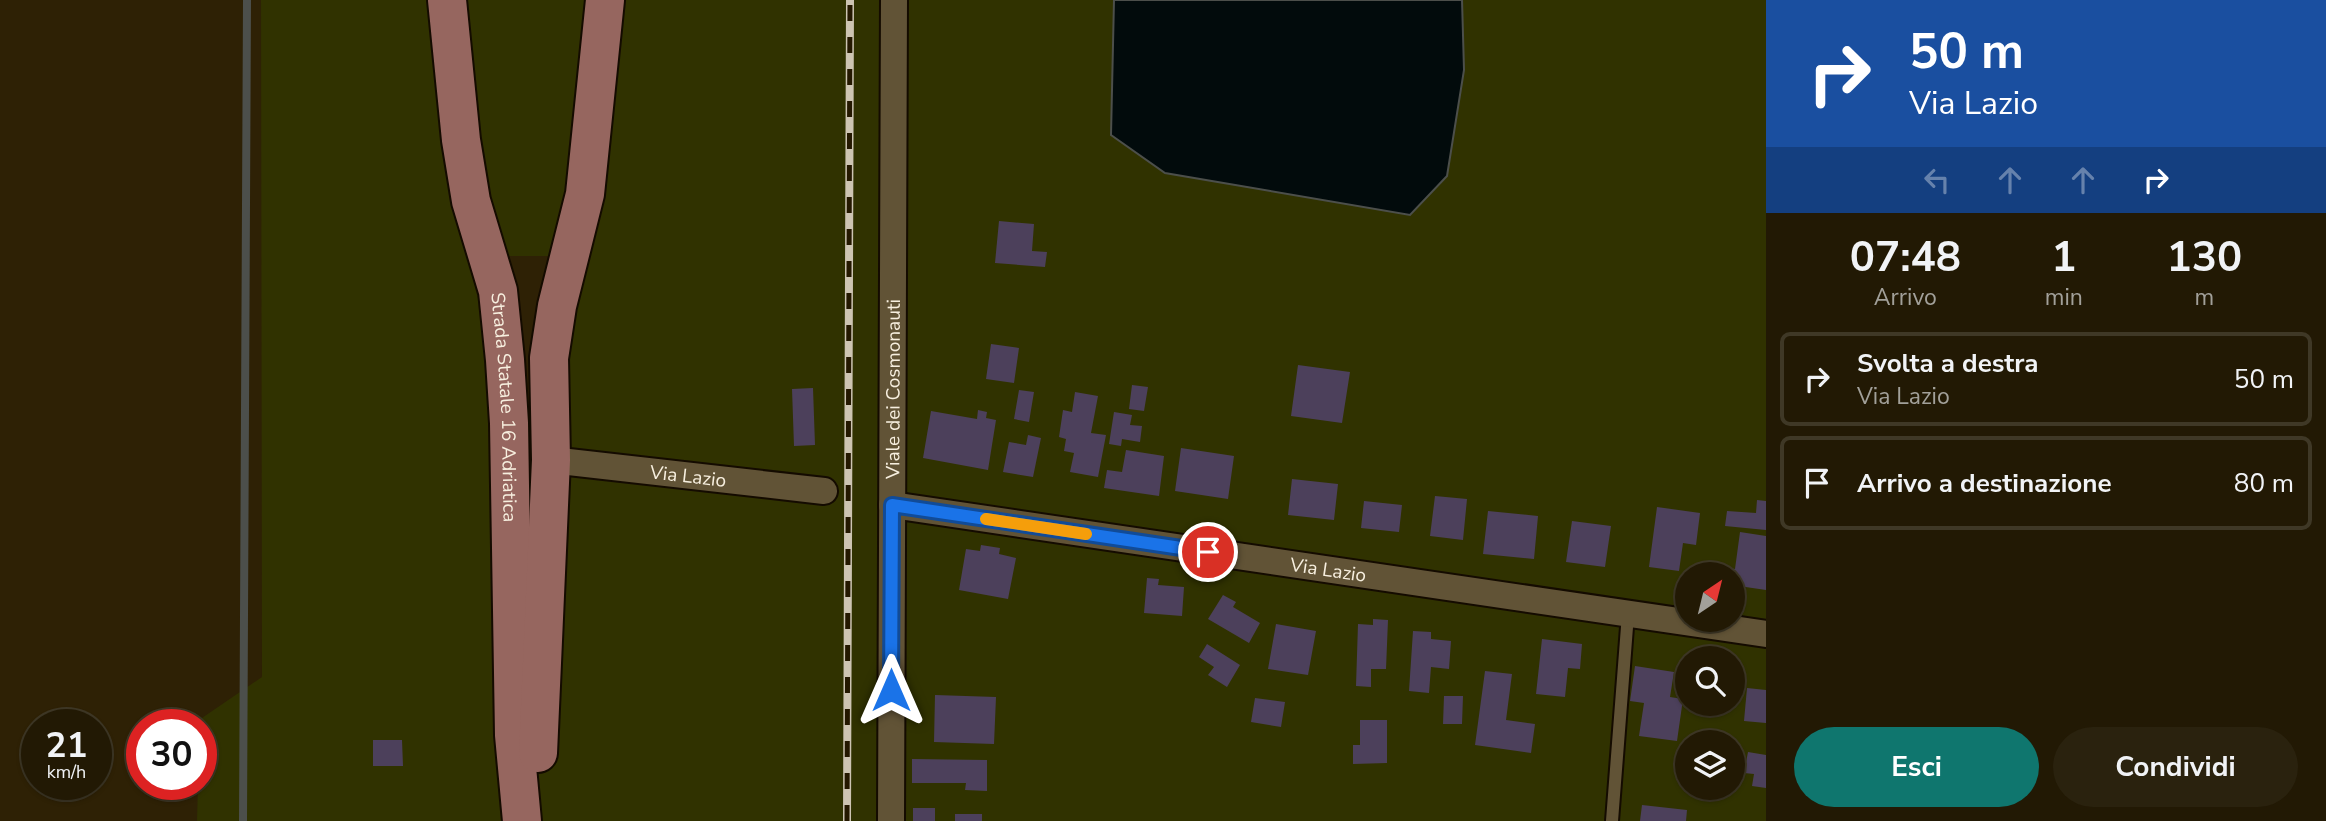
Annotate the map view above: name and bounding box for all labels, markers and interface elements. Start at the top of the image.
text: 50 m [1909,18,2024,85]
icon: right [1794,28,1885,119]
text: Via Lazio [1909,82,2038,125]
icon: left [1918,161,1956,199]
icon: ahead [1991,161,2029,199]
icon: ahead [2064,161,2102,199]
icon: right [2137,161,2175,199]
text: 07:48 [1850,229,1961,286]
text: 1 [2051,229,2076,286]
text: 130 [2167,229,2242,286]
text: Arrivo [1874,282,1937,313]
text: min [2045,282,2083,313]
text: m [2195,282,2214,313]
street label: Strada Statale 16 Adriatica [484,291,523,523]
street label: Viale dei Cosmonauti [880,299,907,480]
text: Svolta a destra [1857,346,2039,381]
icon: right [1798,360,1836,398]
text: 50 m [2234,362,2294,397]
text: Via Lazio [1857,381,1950,412]
street label: Via Lazio [647,459,728,494]
icon: arrive [1798,464,1836,502]
text: Arrivo a destinazione [1857,466,2112,501]
text: 80 m [2234,466,2294,501]
pin [1178,522,1238,582]
icon: arrive [1189,533,1227,571]
street label: Via Lazio [1287,552,1368,589]
north arrow [1675,562,1745,632]
map controls [1675,562,1745,800]
button: search [1675,646,1745,716]
position arrow [854,653,928,727]
speed limit sign: 30 [126,709,217,800]
text: 21 [45,722,88,769]
button: Esci [1794,727,2039,807]
button: Condividi [2053,727,2298,807]
button: layers [1675,730,1745,800]
text: km/h [47,760,86,784]

